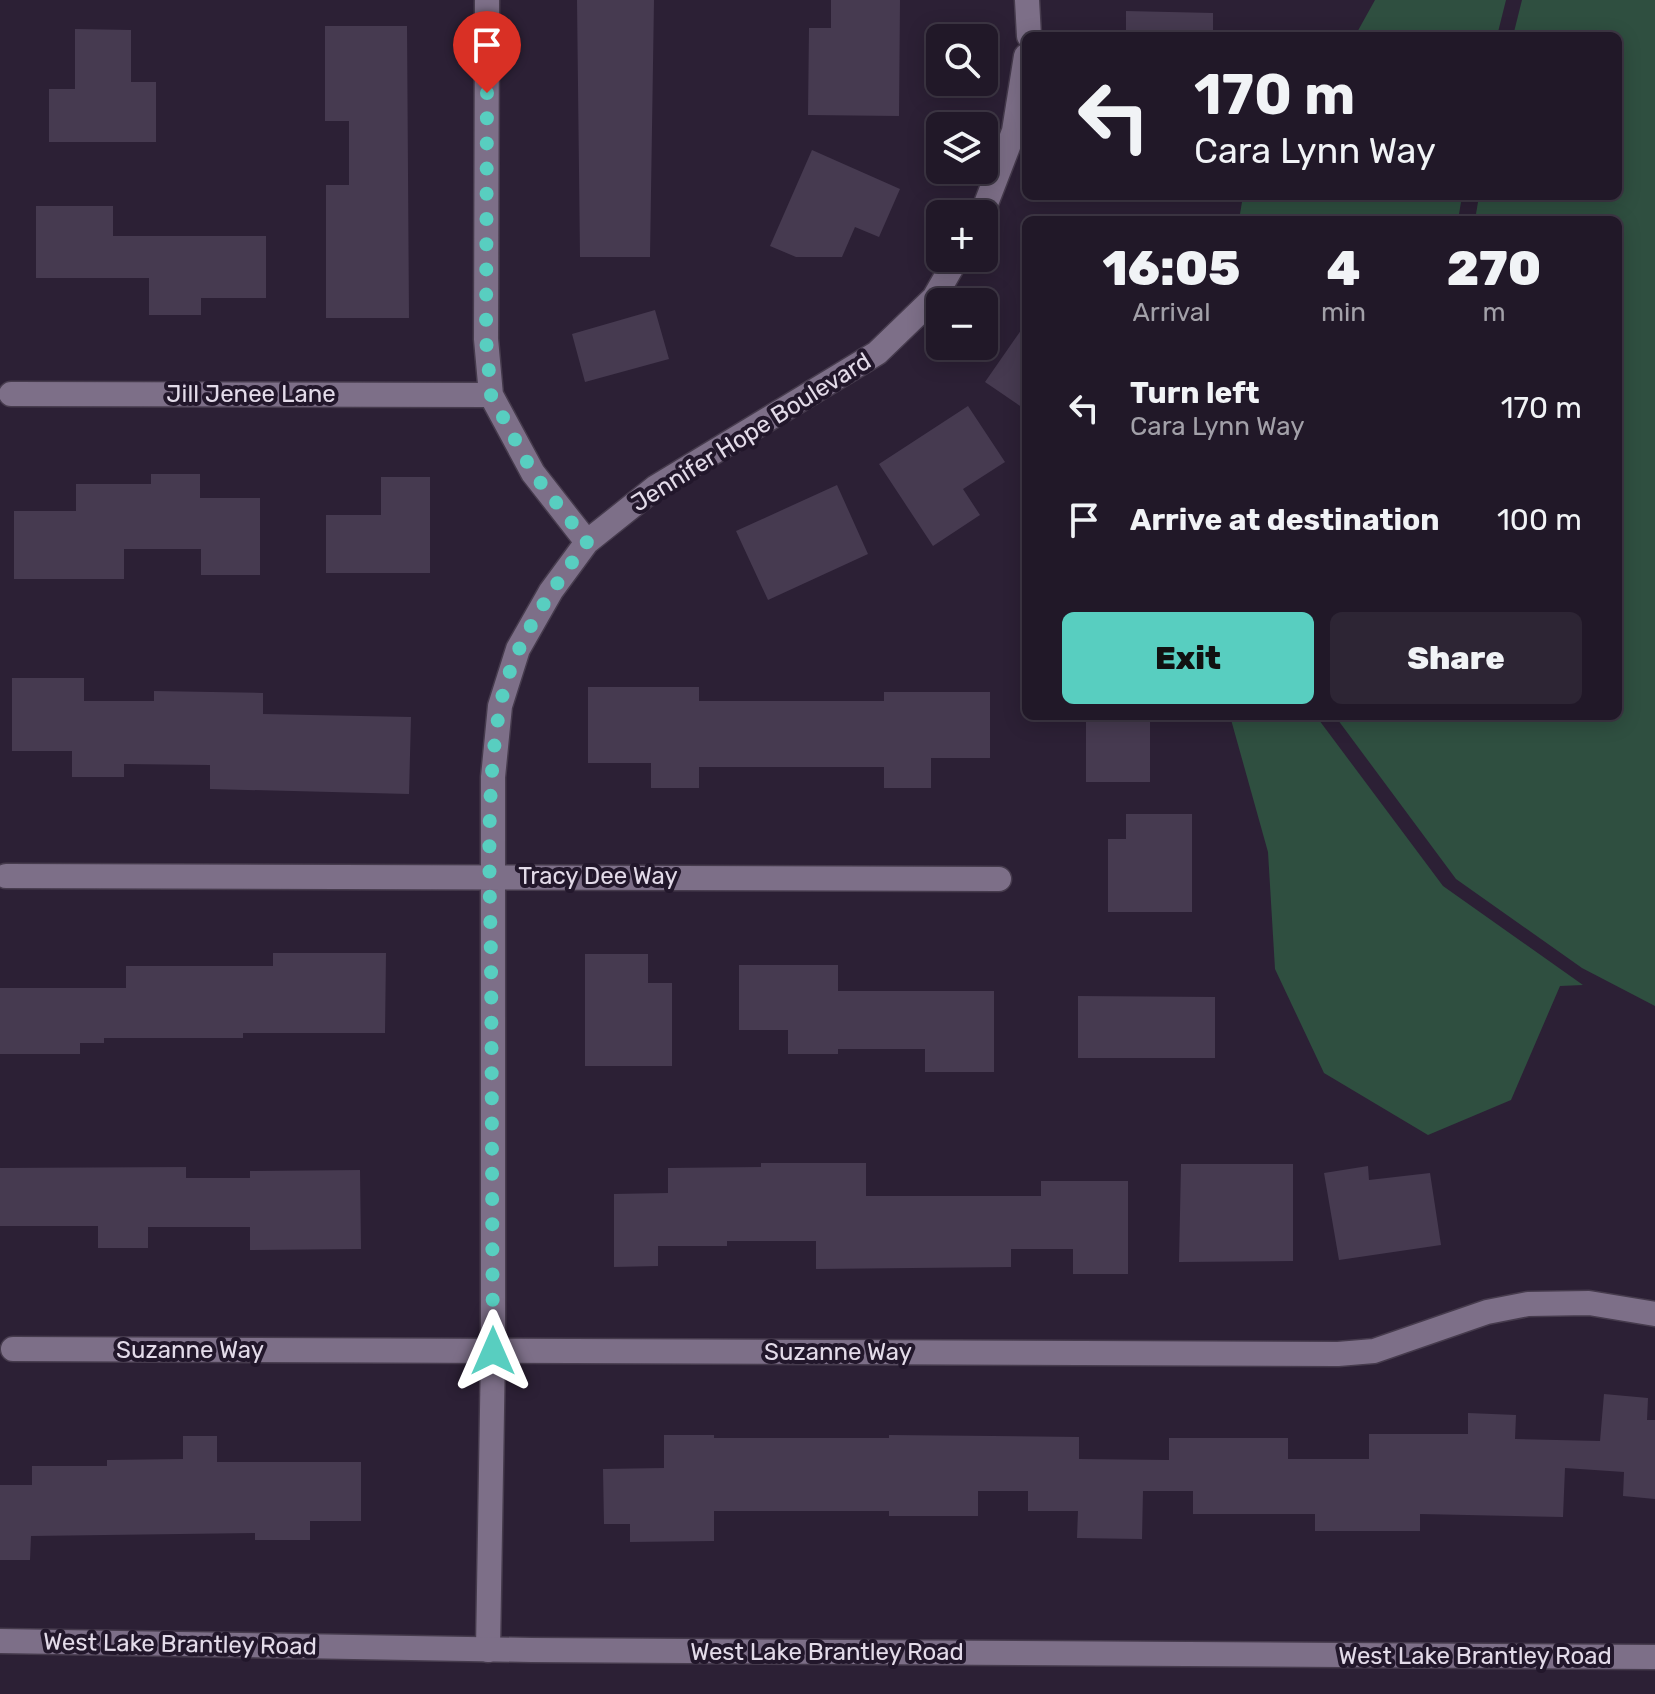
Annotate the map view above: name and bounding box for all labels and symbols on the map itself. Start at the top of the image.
pin [453,11,521,93]
street label: Jennifer Hope Boulevard [626,347,876,517]
street label: Jill Jenee Lane [166,380,336,408]
street label: Tracy Dee Way [518,862,678,890]
position arrow [451,1309,535,1393]
street label: Suzanne Way [116,1336,264,1364]
street label: Suzanne Way [764,1338,912,1366]
street label: West Lake Brantley Road [43,1628,317,1660]
street label: West Lake Brantley Road [690,1638,964,1666]
street label: West Lake Brantley Road [1338,1642,1612,1670]

